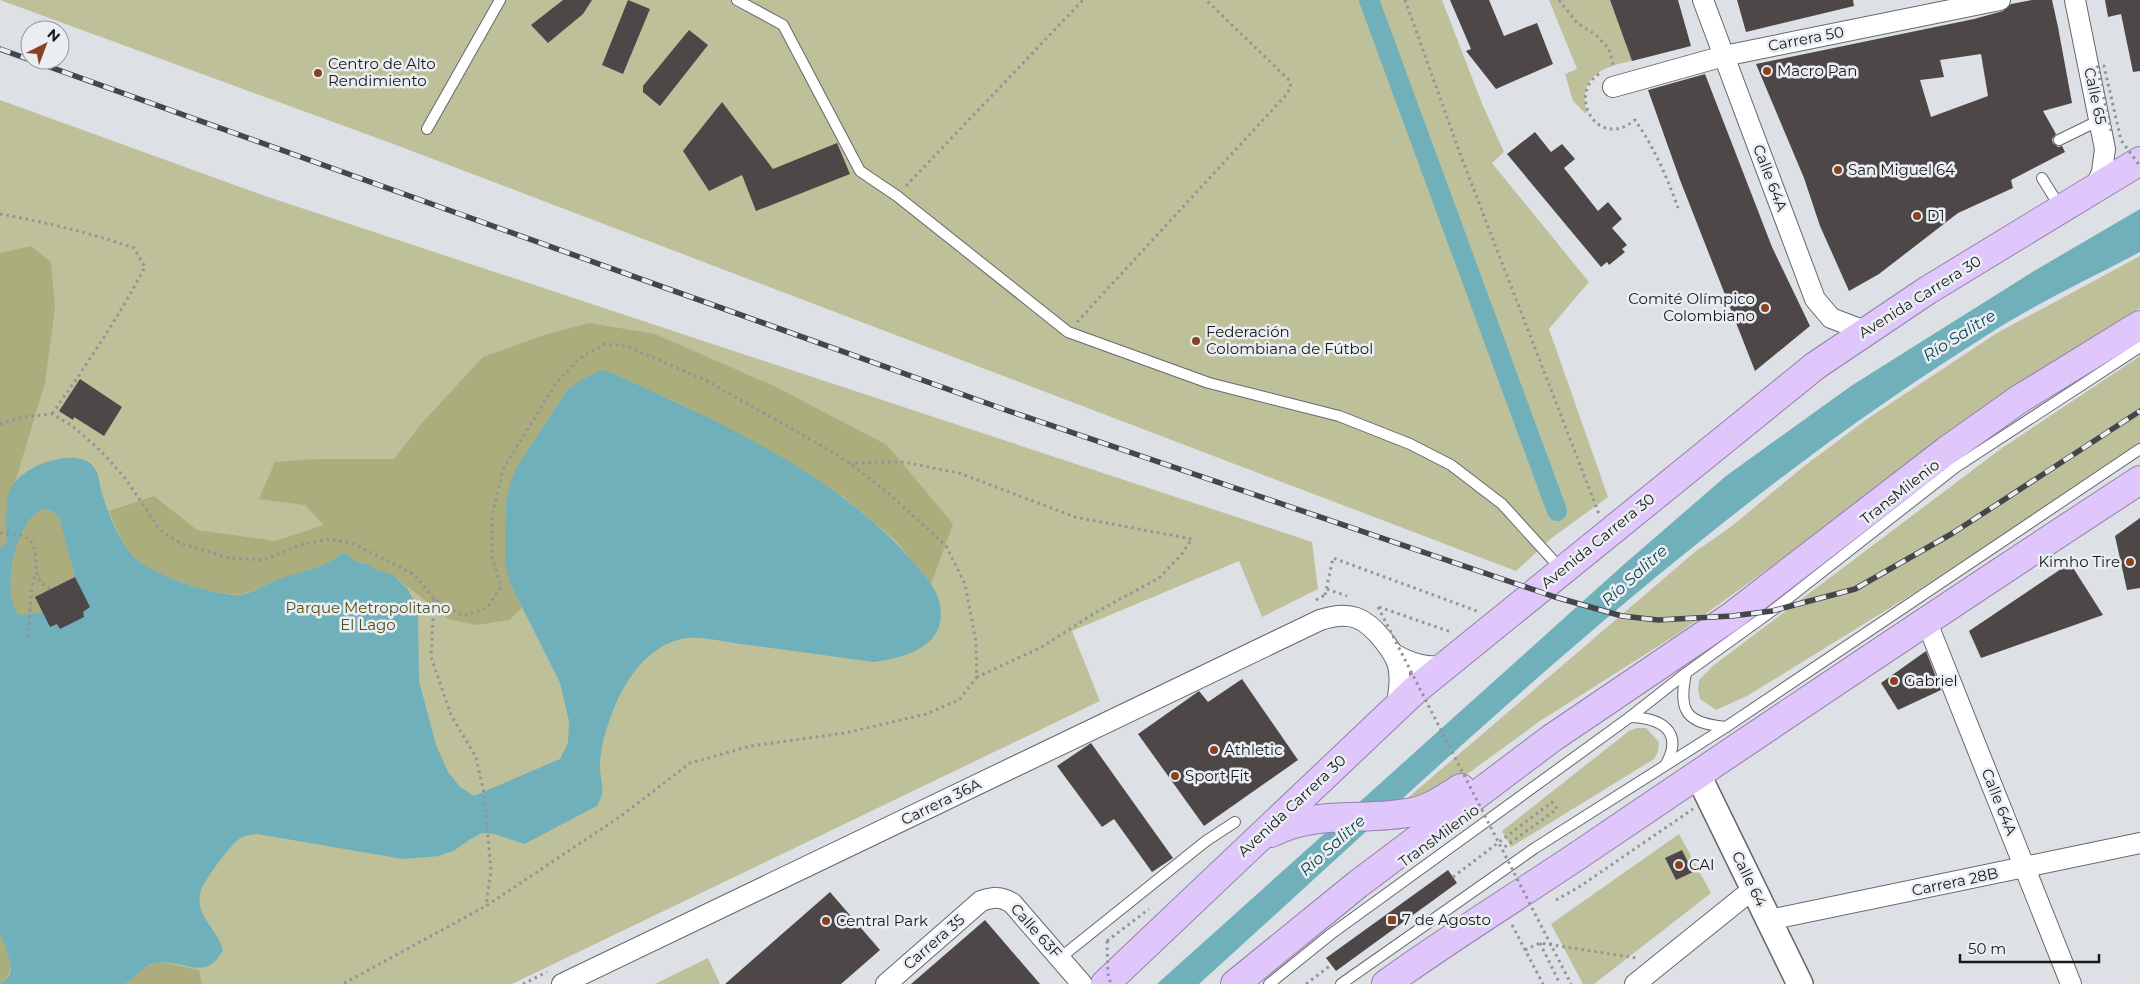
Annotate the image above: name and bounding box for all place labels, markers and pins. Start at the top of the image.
place label: Centro de Alto Rendimiento [328,54,436,90]
place label: Macro Pan [1777,61,1857,80]
marker: Macro Pan [1761,65,1773,77]
marker: Centro de Alto Rendimiento [312,67,324,79]
place label: San Miguel 64 [1848,160,1955,179]
marker: San Miguel 64 [1832,164,1844,176]
place label: D1 [1927,206,1945,225]
marker: D1 [1911,210,1923,222]
place label: Comité Olímpico Colombiano [1628,289,1755,325]
marker: Comité Olímpico Colombiano [1759,302,1771,314]
place label: Federación Colombiana de Fútbol [1206,322,1373,358]
marker: Federación Colombiana de Fútbol [1190,335,1202,347]
place label: Kimho Tire [2038,552,2120,571]
marker: Kimho Tire [2124,556,2136,568]
place label: Gabriel [1904,671,1958,690]
marker: Gabriel [1888,675,1900,687]
place label: Athletic [1224,740,1283,759]
marker: Athletic [1208,744,1220,756]
place label: Sport Fit [1185,766,1250,785]
marker: Sport Fit [1169,770,1181,782]
place label: CAI [1689,855,1715,874]
marker: CAI [1673,859,1685,871]
place label: 7 de Agosto [1402,910,1491,929]
place label: Central Park [836,911,928,930]
marker: 7 de Agosto [1386,914,1398,926]
marker: Central Park [820,915,832,927]

